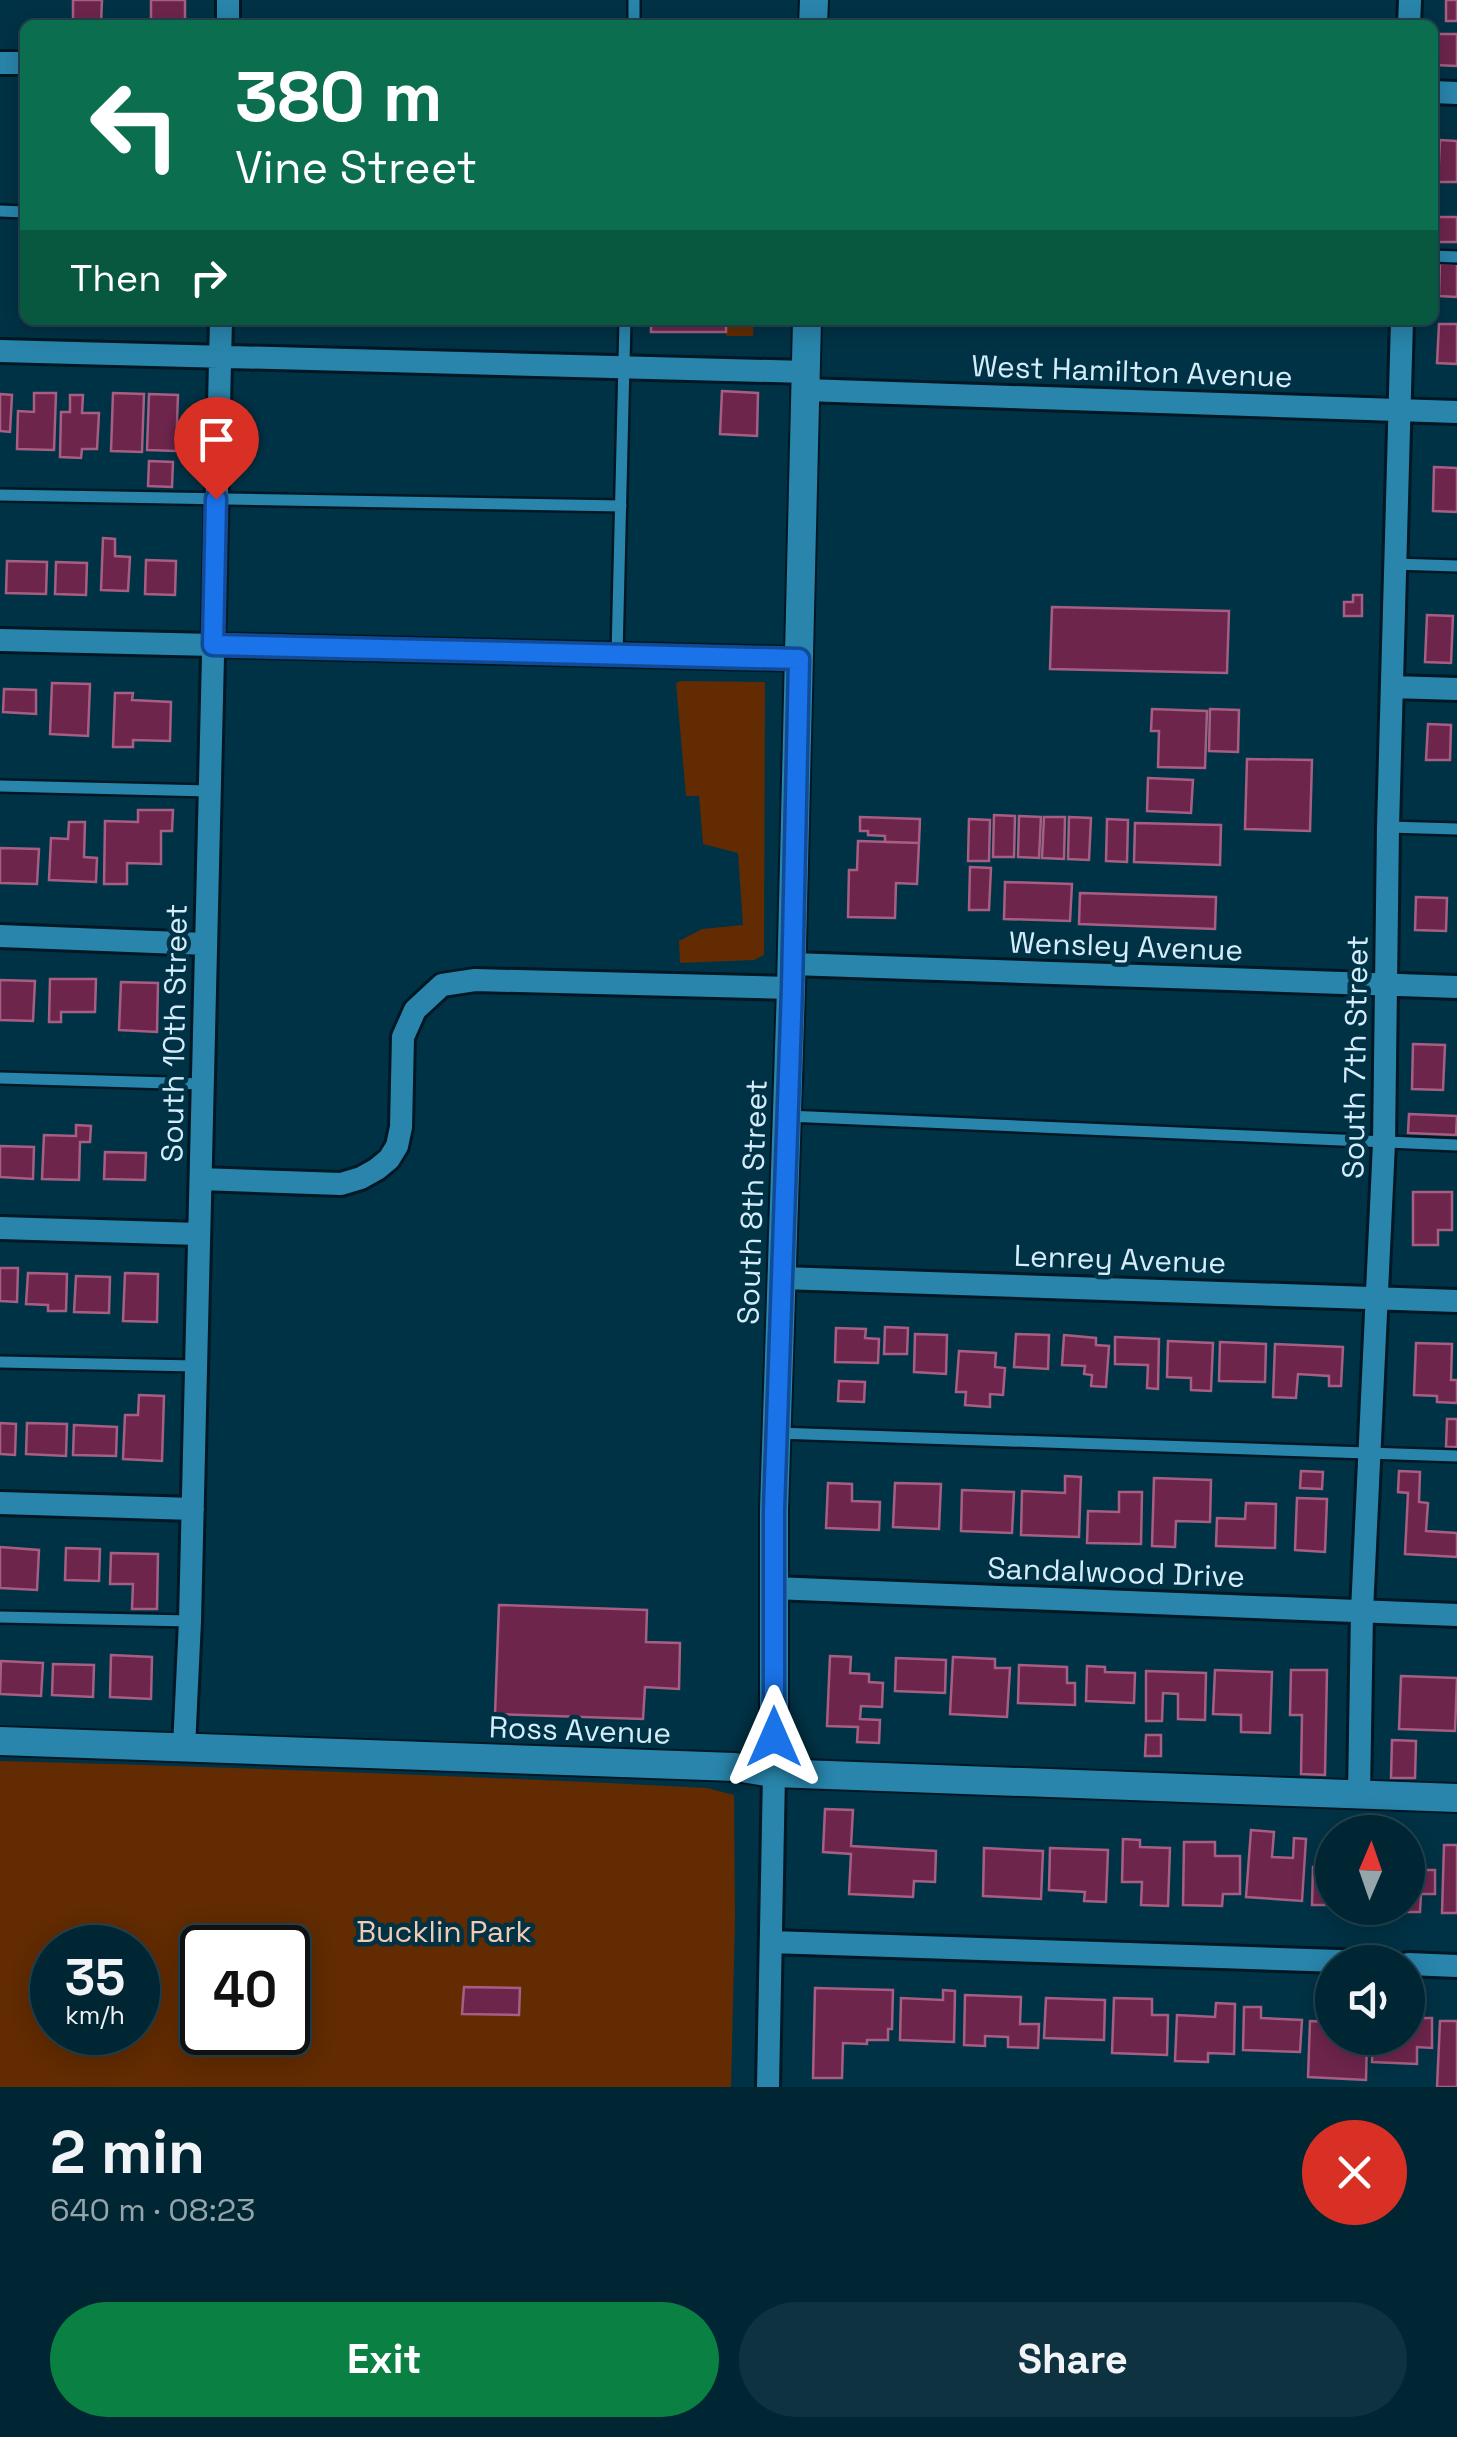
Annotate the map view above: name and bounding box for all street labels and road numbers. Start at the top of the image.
street label: West Hamilton Avenue [971,346,1293,396]
street label: South 10th Street [152,903,196,1163]
street label: Wensley Avenue [1008,922,1244,970]
street label: South 7th Street [1333,935,1377,1179]
street label: South 8th Street [728,1079,776,1325]
street label: Lenrey Avenue [1013,1236,1227,1282]
street label: Sandalwood Drive [987,1548,1245,1596]
street label: Ross Avenue [488,1707,672,1753]

